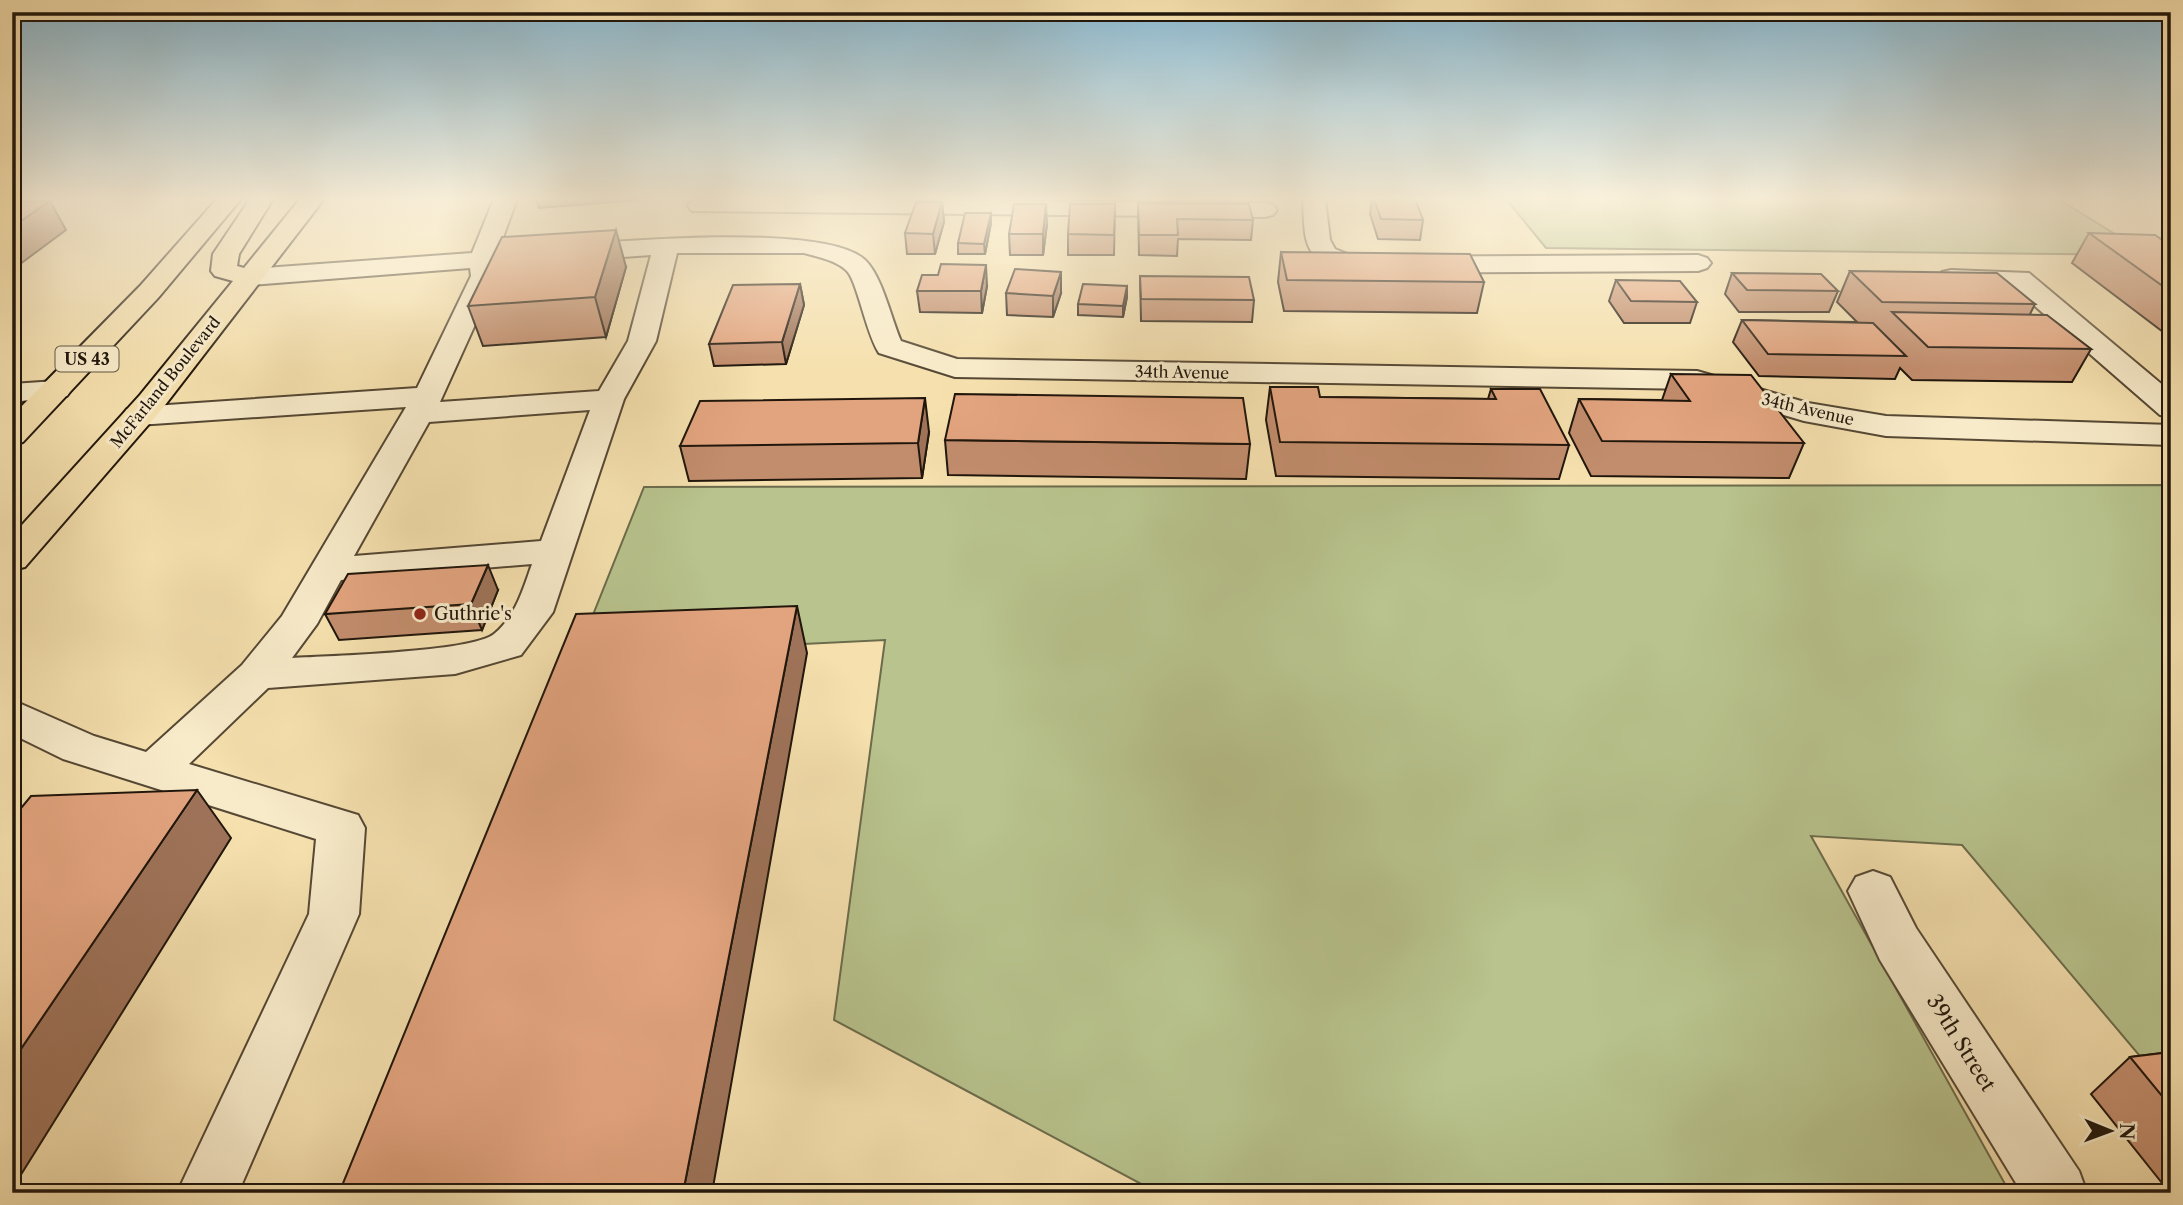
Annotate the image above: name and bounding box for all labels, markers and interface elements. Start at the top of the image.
street label: McFarland Boulevard [106,312,224,452]
road number: US 43 [56,346,119,372]
street label: 34th Avenue [1135,361,1229,383]
street label: 34th Avenue [1760,389,1856,429]
place label: Guthrie's [434,603,512,625]
marker: Guthrie's [412,606,428,622]
street label: 39th Street [1922,990,2001,1096]
north arrow [2074,1096,2144,1166]
text: N [2115,1123,2138,1140]

